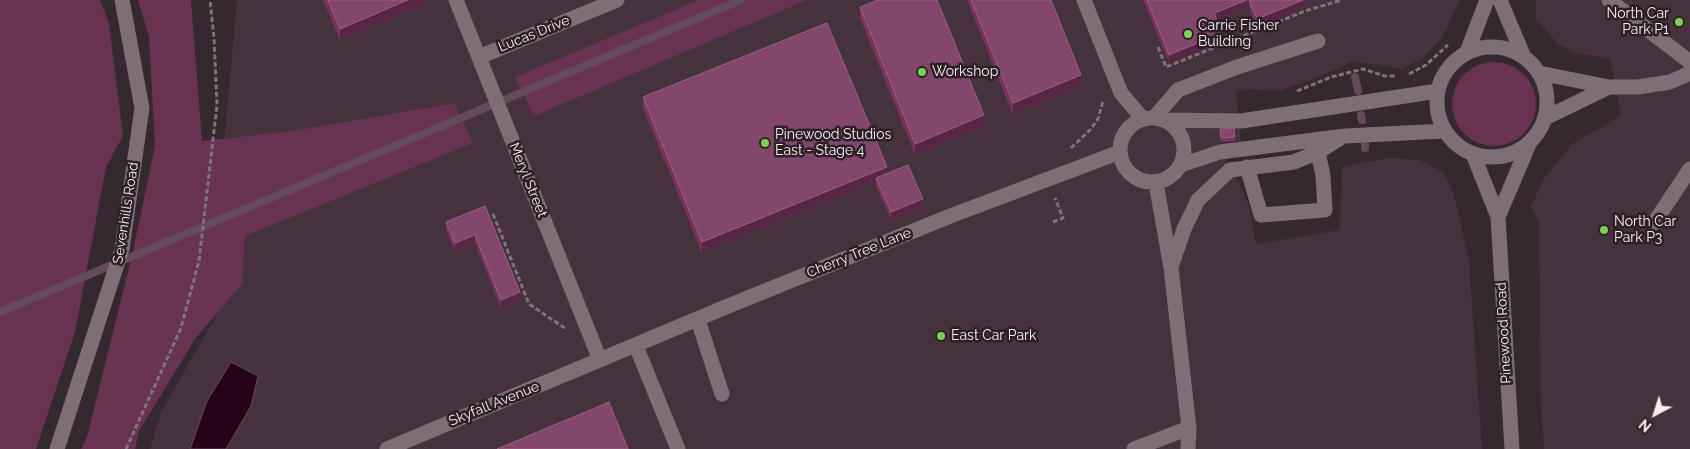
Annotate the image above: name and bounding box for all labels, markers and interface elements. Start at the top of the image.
place label: North Car Park P1 [1606,6,1669,38]
street label: Lucas Drive [496,12,572,56]
marker: North Car Park P1 [1673,16,1685,28]
place label: Carrie Fisher Building [1198,18,1279,50]
marker: Carrie Fisher Building [1182,28,1194,40]
place label: Workshop [932,64,998,80]
marker: Workshop [916,66,928,78]
place label: Pinewood Studios East - Stage 4 [775,127,891,160]
marker: Pinewood Studios East - Stage 4 [759,137,771,149]
street label: Meryl Street [505,140,551,220]
street label: Sevenhills Road [110,161,142,265]
place label: North Car Park P3 [1614,214,1677,246]
street label: Cherry Tree Lane [804,224,914,282]
marker: North Car Park P3 [1598,224,1610,236]
street label: Pinewood Road [1493,282,1515,384]
place label: East Car Park [951,328,1036,344]
marker: East Car Park [935,330,947,342]
street label: Skyfall Avenue [446,378,542,430]
north arrow [1630,389,1680,439]
text: N [1636,416,1655,435]

